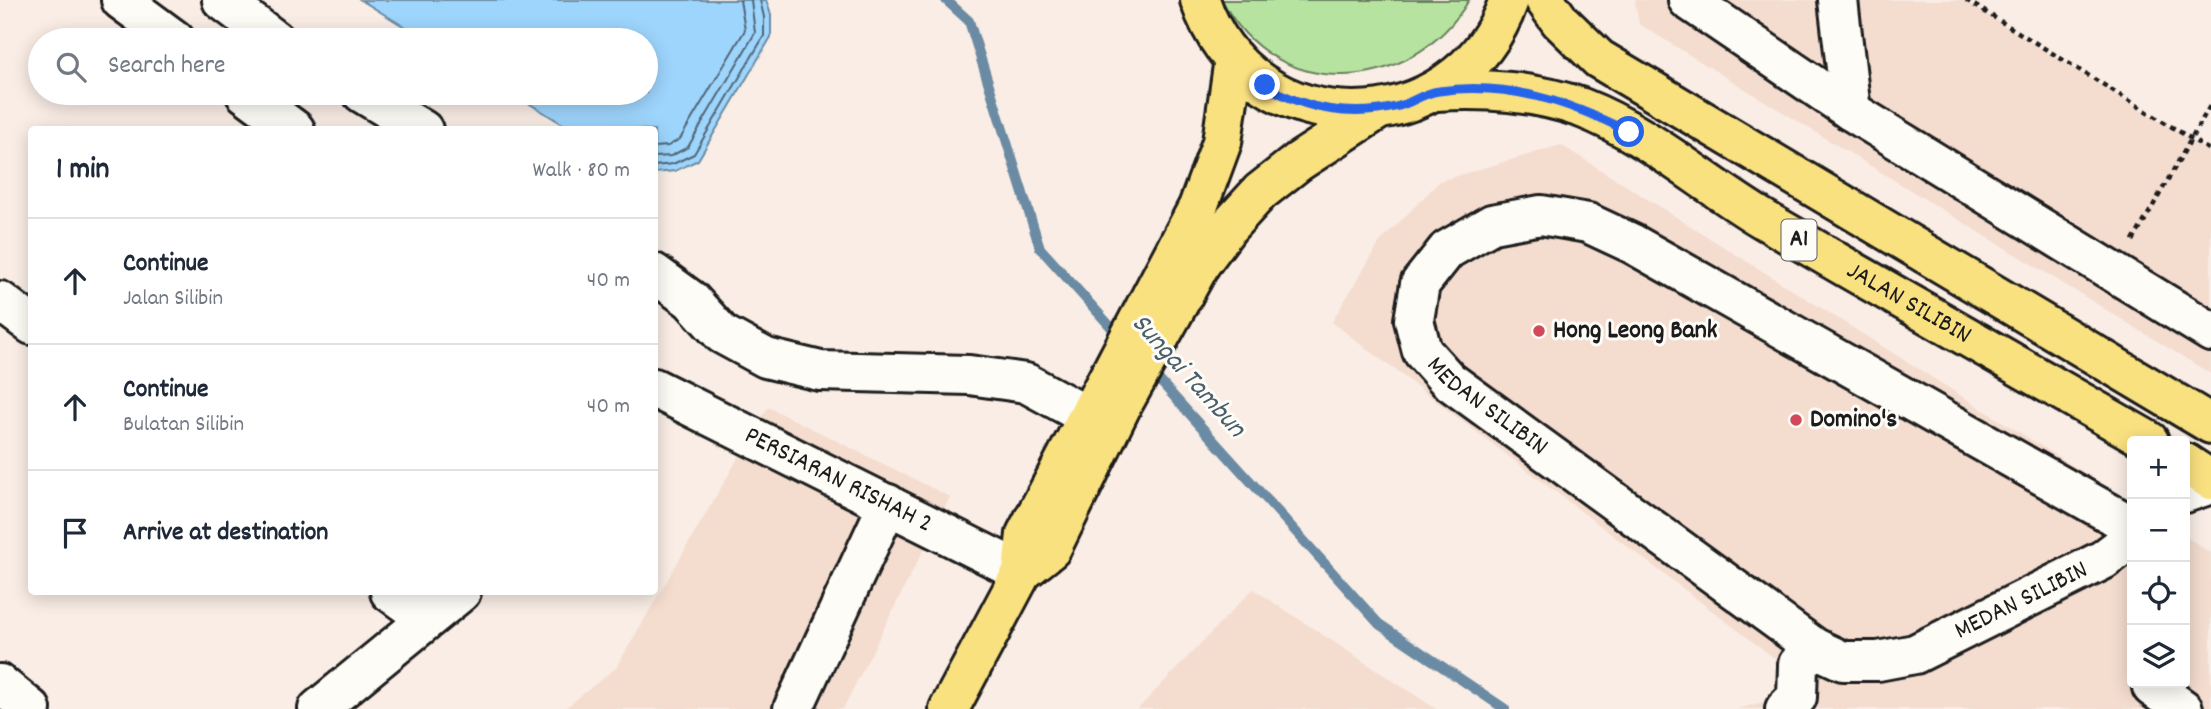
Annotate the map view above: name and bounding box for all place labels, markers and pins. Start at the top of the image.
place label: Hong Leong Bank [1553,313,1718,350]
marker: Hong Leong Bank [1531,323,1547,339]
place label: Domino's [1810,402,1897,439]
marker: Domino's [1788,412,1804,428]

